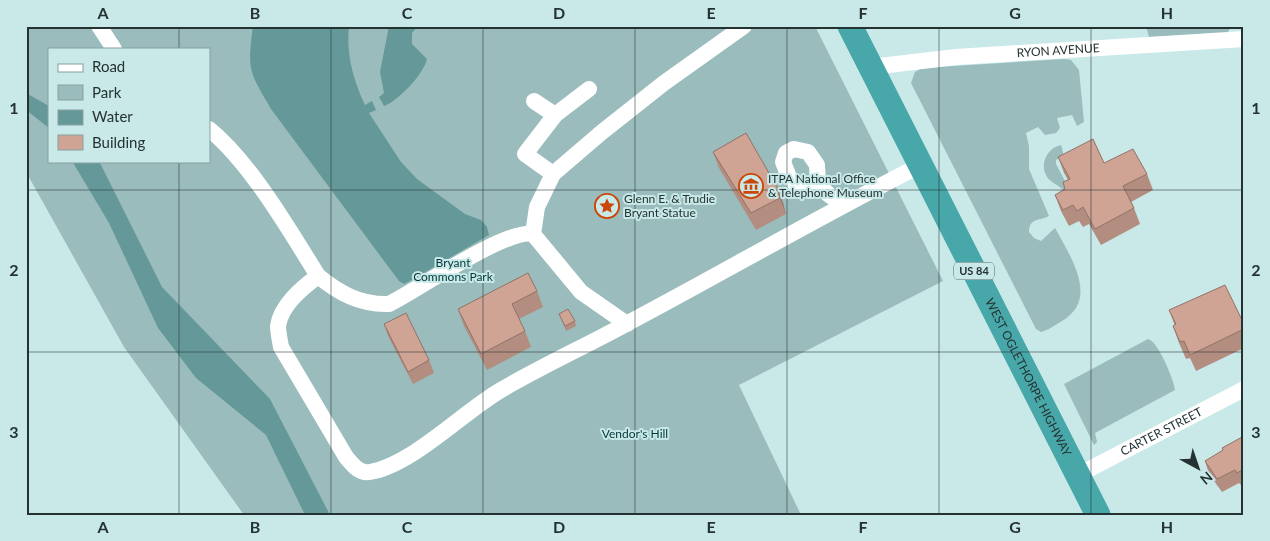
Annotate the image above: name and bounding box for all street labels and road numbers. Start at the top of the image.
street label: RYON AVENUE [1016,40,1100,60]
road number: US 84 [954,262,994,280]
street label: WEST OGLETHORPE HIGHWAY [982,296,1075,459]
street label: CARTER STREET [1118,404,1205,459]

